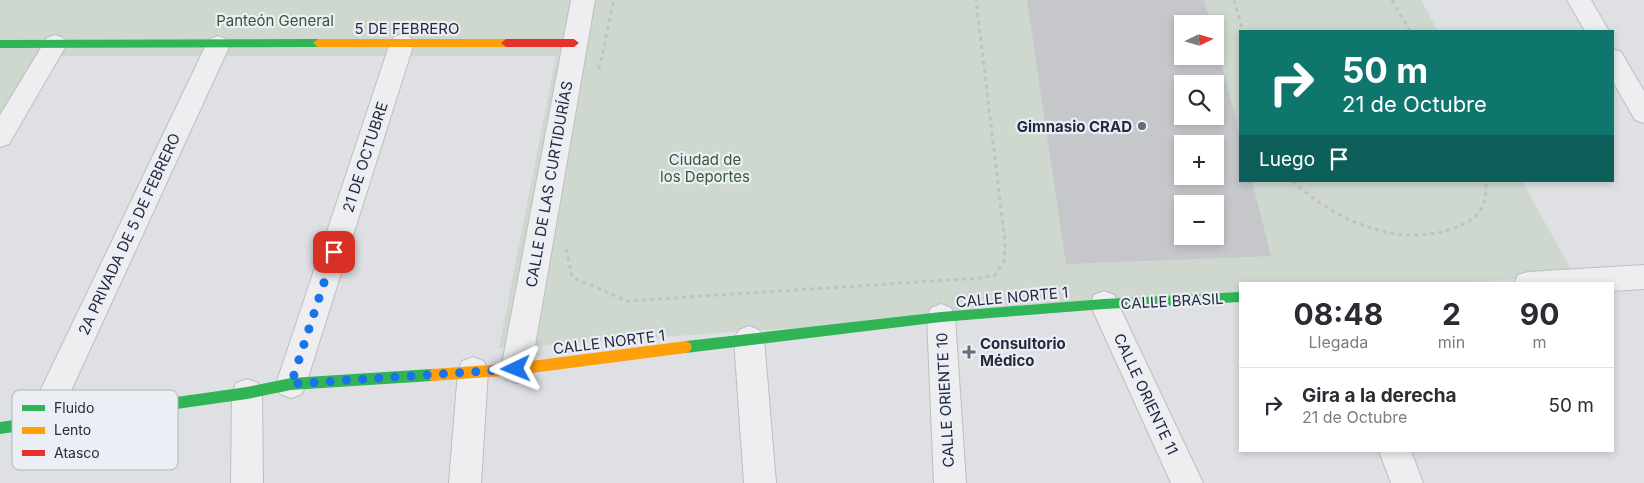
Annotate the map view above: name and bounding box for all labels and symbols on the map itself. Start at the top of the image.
park label: Panteón General [216,11,334,30]
north arrow [1174,15,1224,65]
street label: 5 DE FEBRERO [355,19,459,38]
street label: CALLE DE LAS CURTIDURÍAS [521,79,577,289]
street label: 21 DE OCTUBRE [338,99,392,215]
place label: Gimnasio CRAD [1017,117,1132,136]
marker: Gimnasio CRAD [1136,120,1148,132]
street label: 2A PRIVADA DE 5 DE FEBRERO [74,130,184,338]
park label: Ciudad de los Deportes [660,150,750,186]
pin [313,231,355,273]
street label: CALLE NORTE 1 [955,283,1069,311]
street label: CALLE BRASIL [1120,289,1224,313]
street label: CALLE NORTE 1 [552,326,666,358]
street label: CALLE ORIENTE 11 [1110,330,1182,458]
street label: CALLE ORIENTE 10 [932,332,958,468]
place label: Consultorio Médico [980,334,1066,370]
position arrow [489,342,541,394]
marker: Consultorio Médico [962,345,976,359]
legend [12,390,178,470]
text: Fluido [54,399,94,416]
text: Lento [54,421,91,438]
text: Atasco [54,444,100,461]

